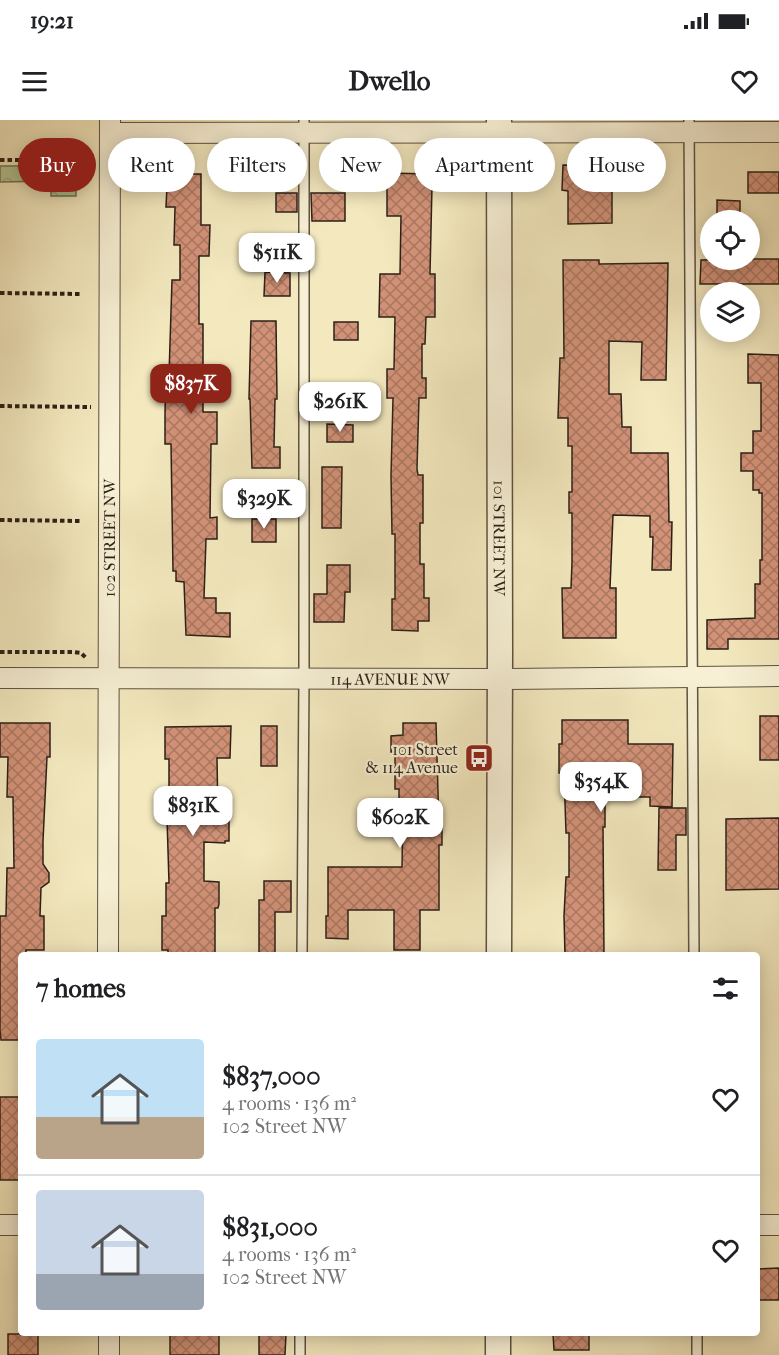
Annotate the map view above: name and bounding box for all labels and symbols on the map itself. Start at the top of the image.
pin: $511K [235,233,319,284]
pin: $837K [149,364,233,415]
pin: $261K [298,382,382,433]
street label: 102 STREET NW [99,477,119,597]
pin: $329K [222,479,306,530]
street label: 101 STREET NW [490,480,509,597]
street label: 114 AVENUE NW [330,669,451,688]
place label: 101 Street & 114 Avenue [365,740,458,777]
bus stop icon: 101 Street & 114 Avenue [463,742,495,774]
pin: $354K [559,762,643,813]
pin: $831K [151,786,235,837]
pin: $602K [358,798,442,849]

